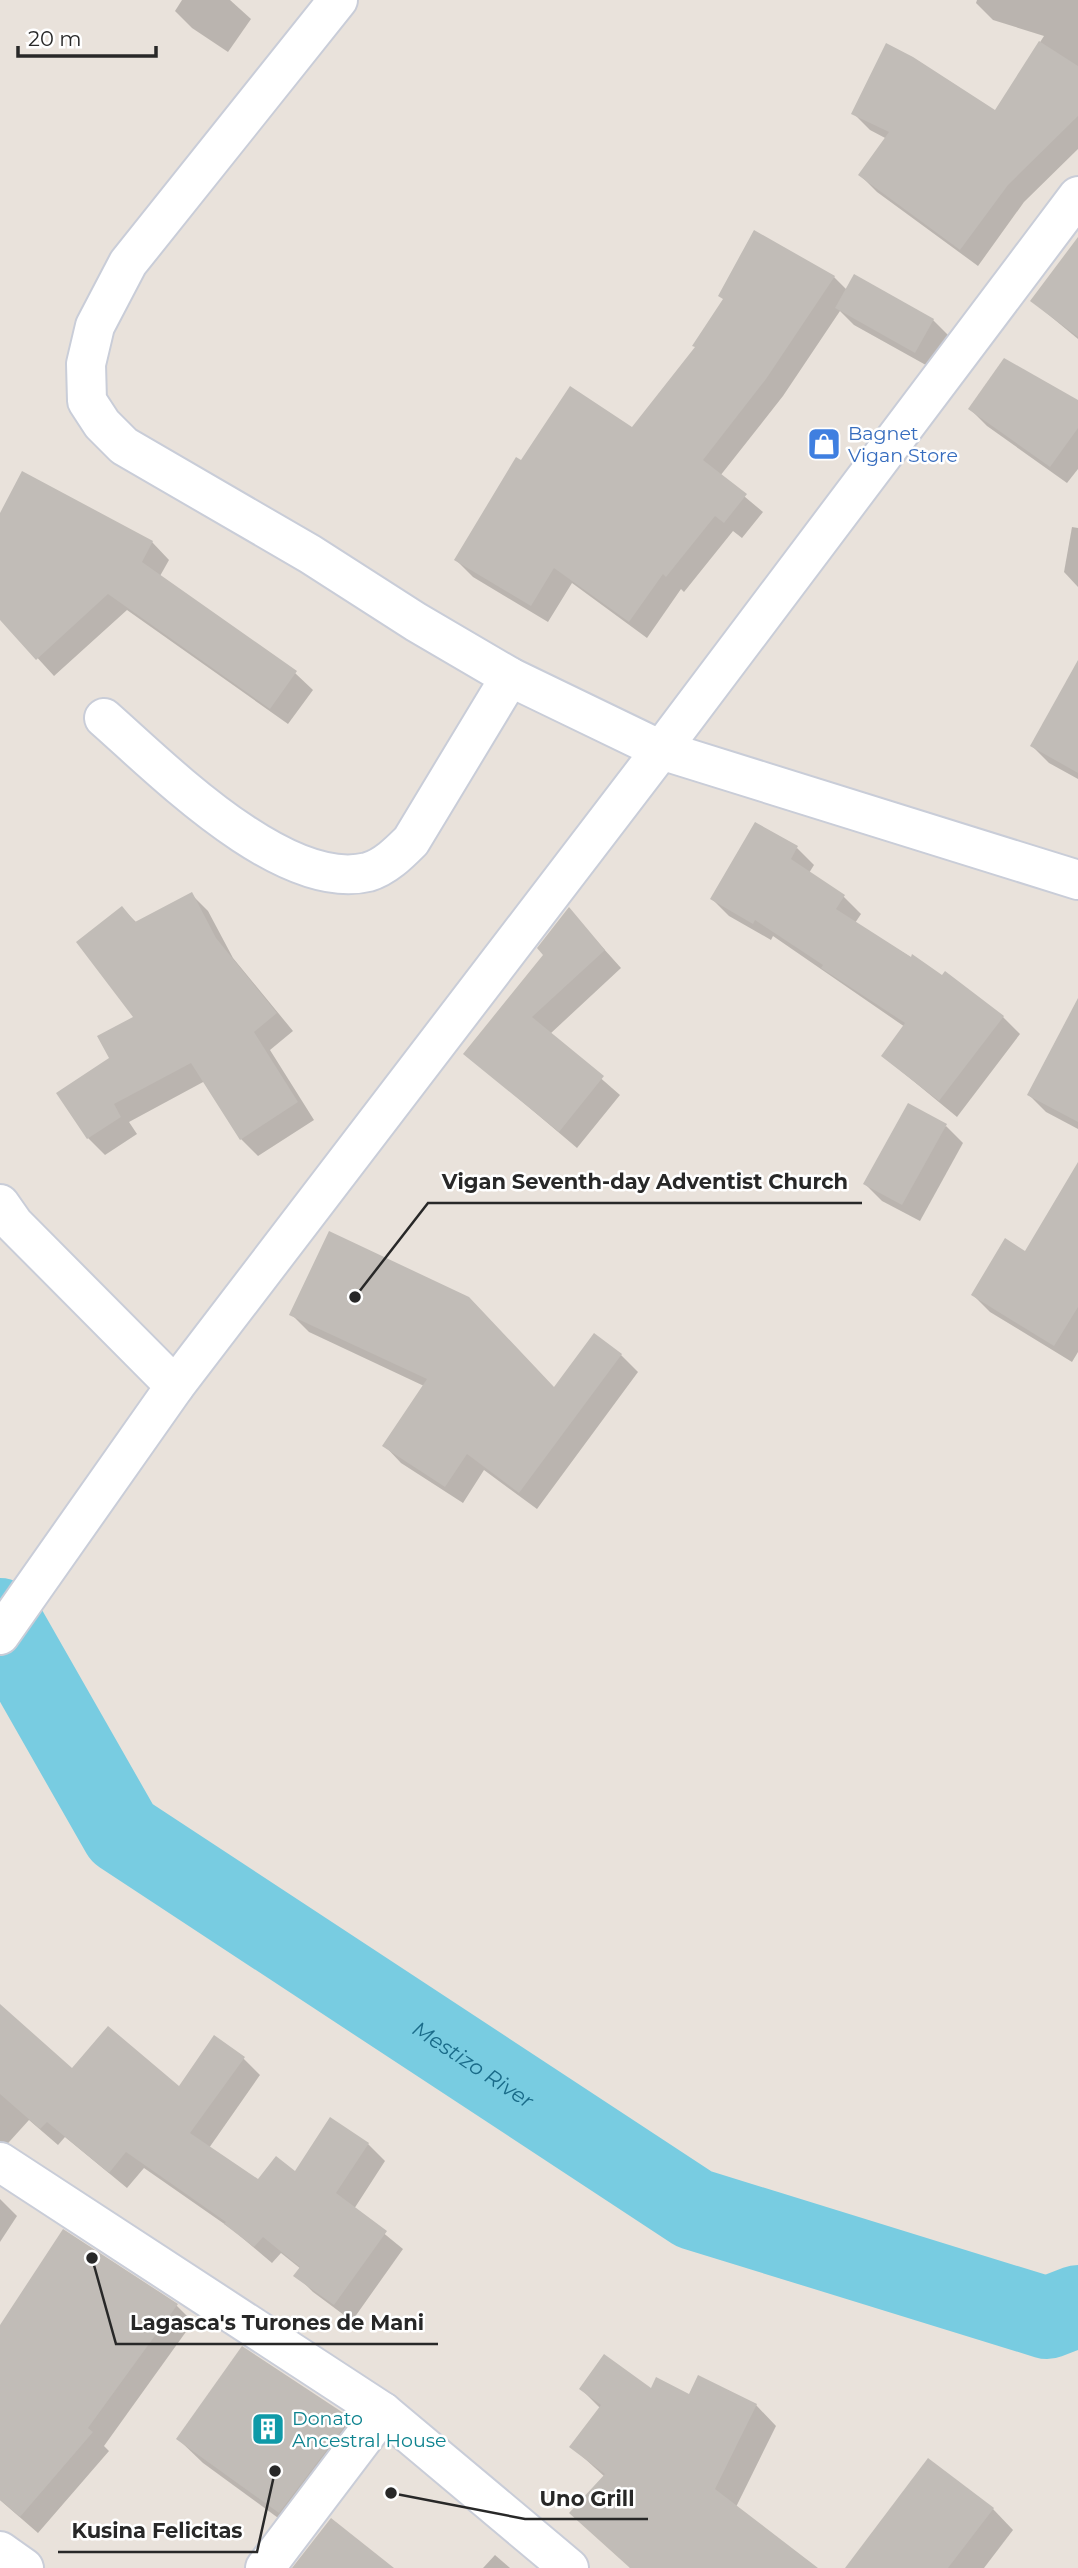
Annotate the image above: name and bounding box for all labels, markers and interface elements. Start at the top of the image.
scale bar [18,14,156,58]
text: 20 m [28,26,82,51]
place label: Bagnet Vigan Store [848,422,958,467]
shop icon: Bagnet Vigan Store [805,425,843,463]
callout: Vigan Seventh-day Adventist Church [428,1161,862,1203]
text: Vigan Seventh-day Adventist Church [441,1169,848,1194]
water label: Mestizo River [408,2015,539,2113]
callout: Lagasca's Turones de Mani [116,2302,438,2344]
text: Lagasca's Turones de Mani [130,2310,424,2335]
place label: Donato Ancestral House [292,2407,446,2452]
building icon: Donato Ancestral House [249,2410,287,2448]
callout: Uno Grill [525,2477,648,2519]
text: Uno Grill [540,2486,634,2511]
callout: Kusina Felicitas [58,2510,257,2552]
text: Kusina Felicitas [71,2518,243,2543]

